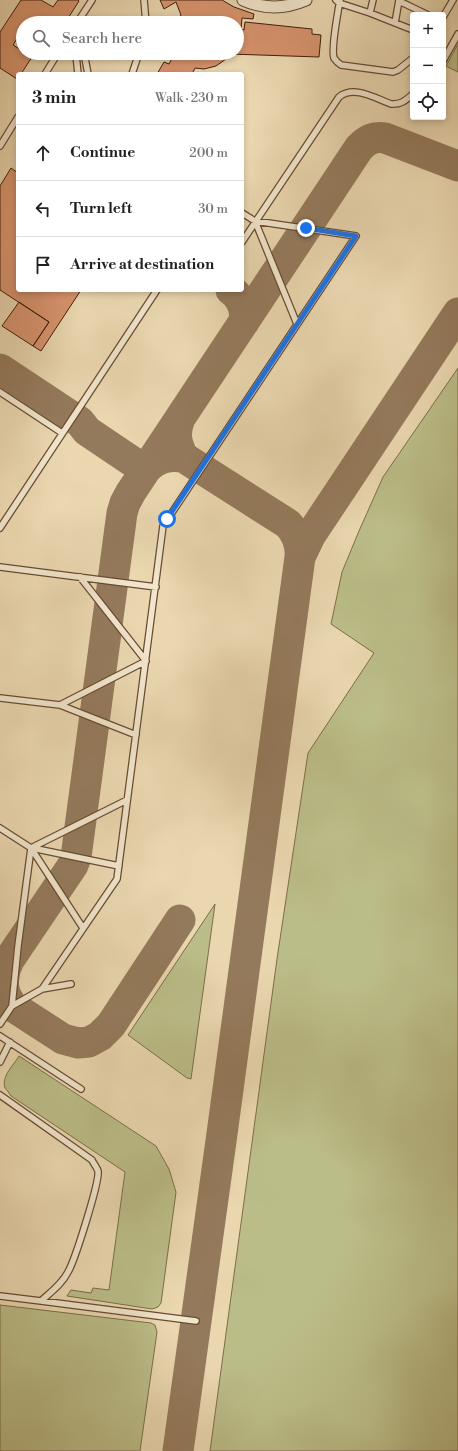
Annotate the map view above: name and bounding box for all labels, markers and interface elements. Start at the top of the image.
map controls [410,12,446,120]
button: + [410,12,446,48]
search box [16,16,244,60]
icon: search [30,27,52,49]
text: Search here [62,29,142,48]
button: − [410,48,446,84]
button: locate [410,84,446,120]
text: 3 min [32,87,76,109]
text: Walk · 230 m [155,90,228,106]
icon: ahead [32,142,54,164]
text: Continue [70,143,135,162]
text: 200 m [189,145,228,161]
icon: left [32,198,54,220]
text: Turn left [70,199,132,218]
text: 30 m [198,201,228,217]
route end [297,219,315,237]
icon: arrive [32,254,54,276]
text: Arrive at destination [70,255,214,274]
route start [158,510,176,528]

